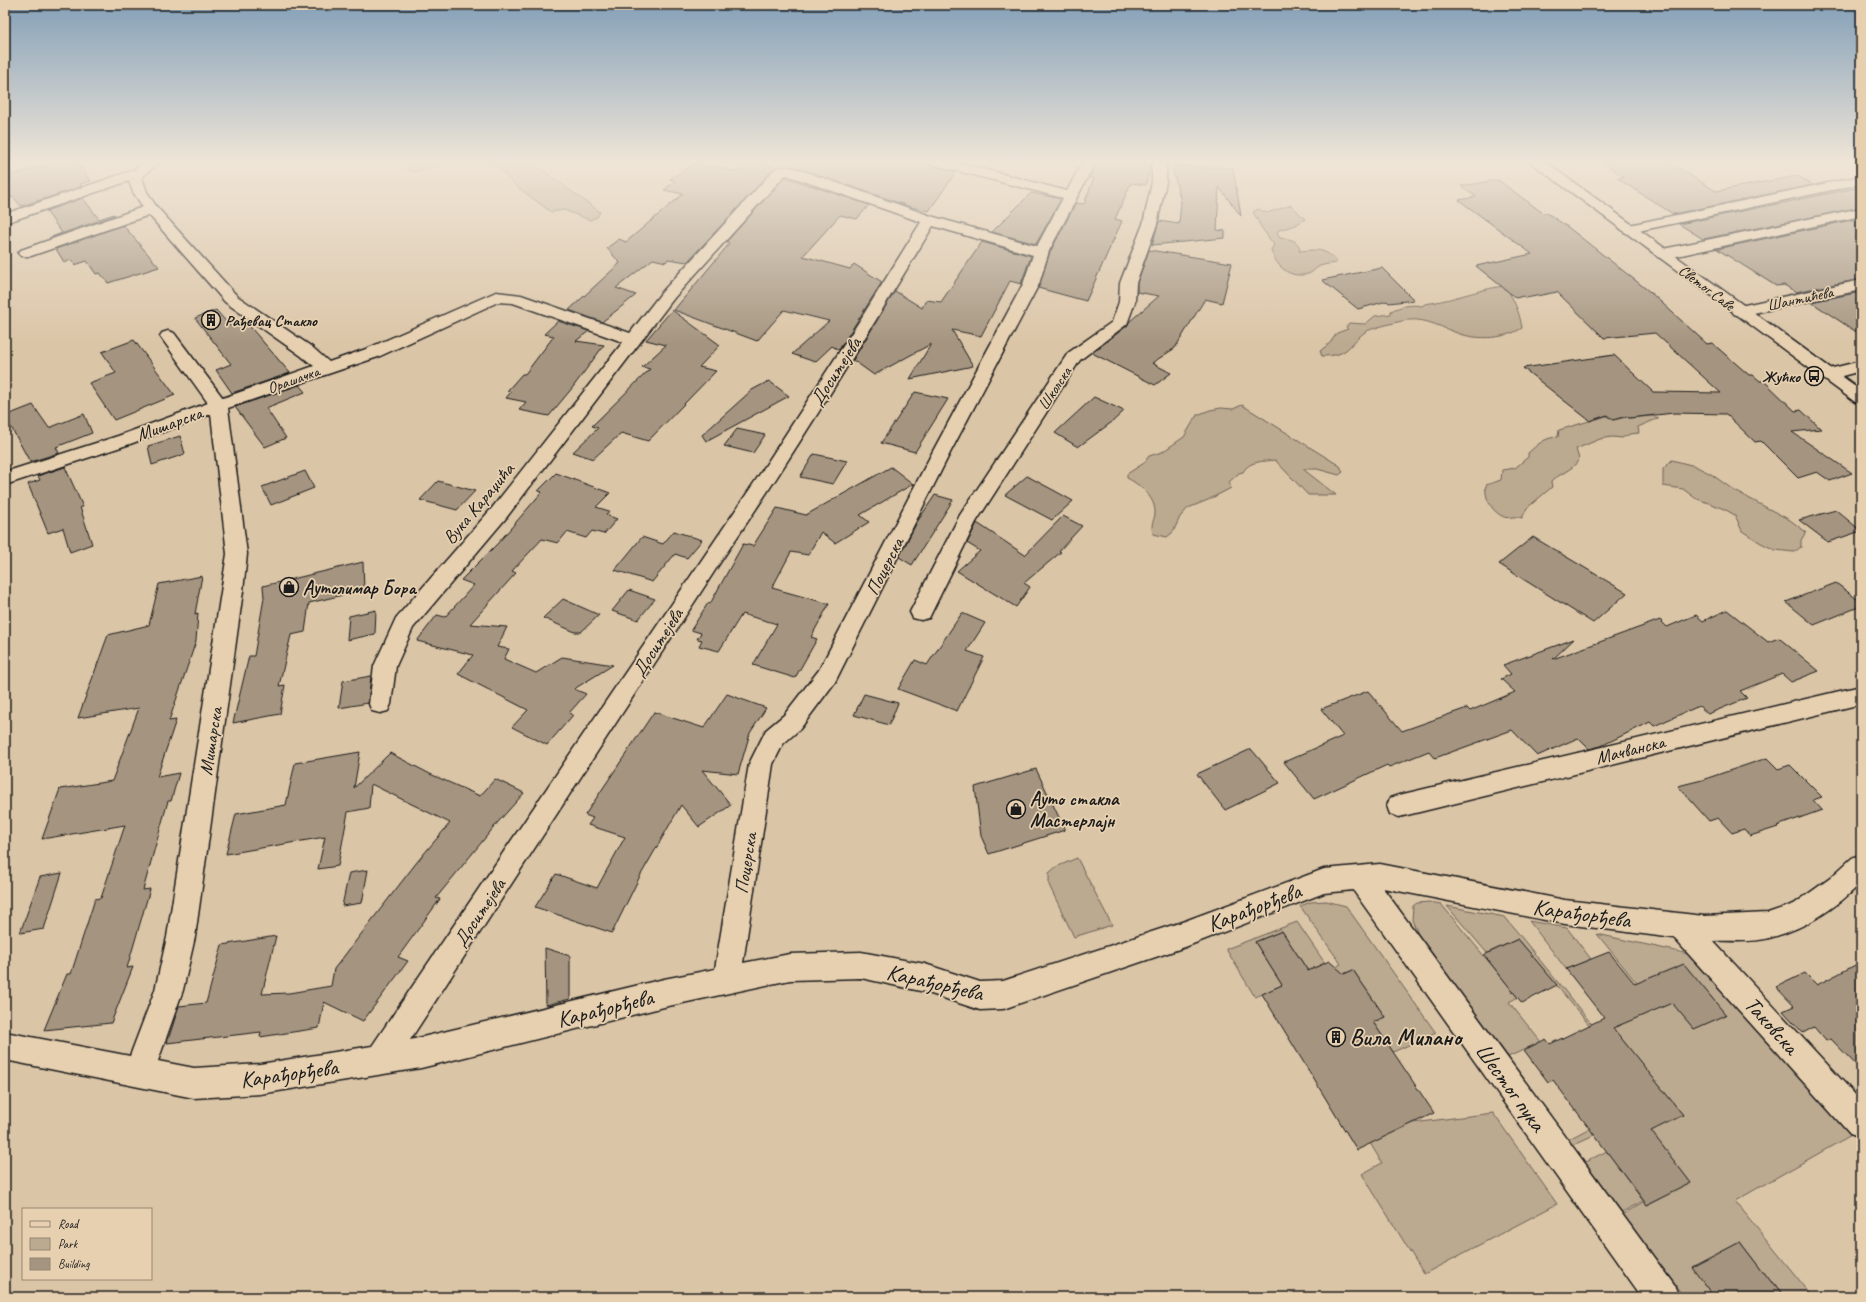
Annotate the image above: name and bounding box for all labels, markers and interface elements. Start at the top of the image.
street label: Светог Саве [1674,260,1740,316]
street label: Шантићева [1765,282,1836,316]
building icon: Рађевац Стакло [200,309,222,331]
place label: Рађевац Стакло [225,311,318,331]
street label: Доситејева [805,332,868,410]
street label: Орашачка [265,361,323,399]
street label: Школска [1034,362,1077,414]
bus stop icon: Жућко [1803,365,1825,387]
place label: Жућко [1762,367,1801,387]
street label: Мишарска [133,400,208,447]
street label: Вука Караџића [438,457,521,549]
street label: Поцерска [860,532,911,599]
shop icon: Аутолимар Бора [278,576,300,598]
place label: Аутолимар Бора [303,576,418,600]
street label: Доситејева [627,603,690,681]
street label: Мишарска [194,703,229,777]
street label: Мачванска [1593,729,1669,770]
place label: Ауто стакла Мастерлајн [1030,787,1120,833]
shop icon: Ауто стакла Мастерлајн [1005,798,1027,820]
street label: Поцерска [729,829,763,895]
street label: Доситејева [448,873,512,951]
street label: Карађорђева [1203,876,1307,939]
street label: Карађорђева [1531,892,1634,935]
street label: Карађорђева [884,957,988,1008]
street label: Карађорђева [554,982,658,1034]
street label: Таковска [1738,990,1807,1062]
place label: Вила Милано [1350,1023,1463,1052]
building icon: Вила Милано [1325,1026,1347,1048]
street label: Шестог пука [1469,1037,1554,1139]
street label: Карађорђева [238,1052,341,1095]
legend [22,1208,152,1280]
text: Road [58,1216,80,1232]
text: Park [58,1236,79,1252]
text: Building [58,1256,90,1272]

